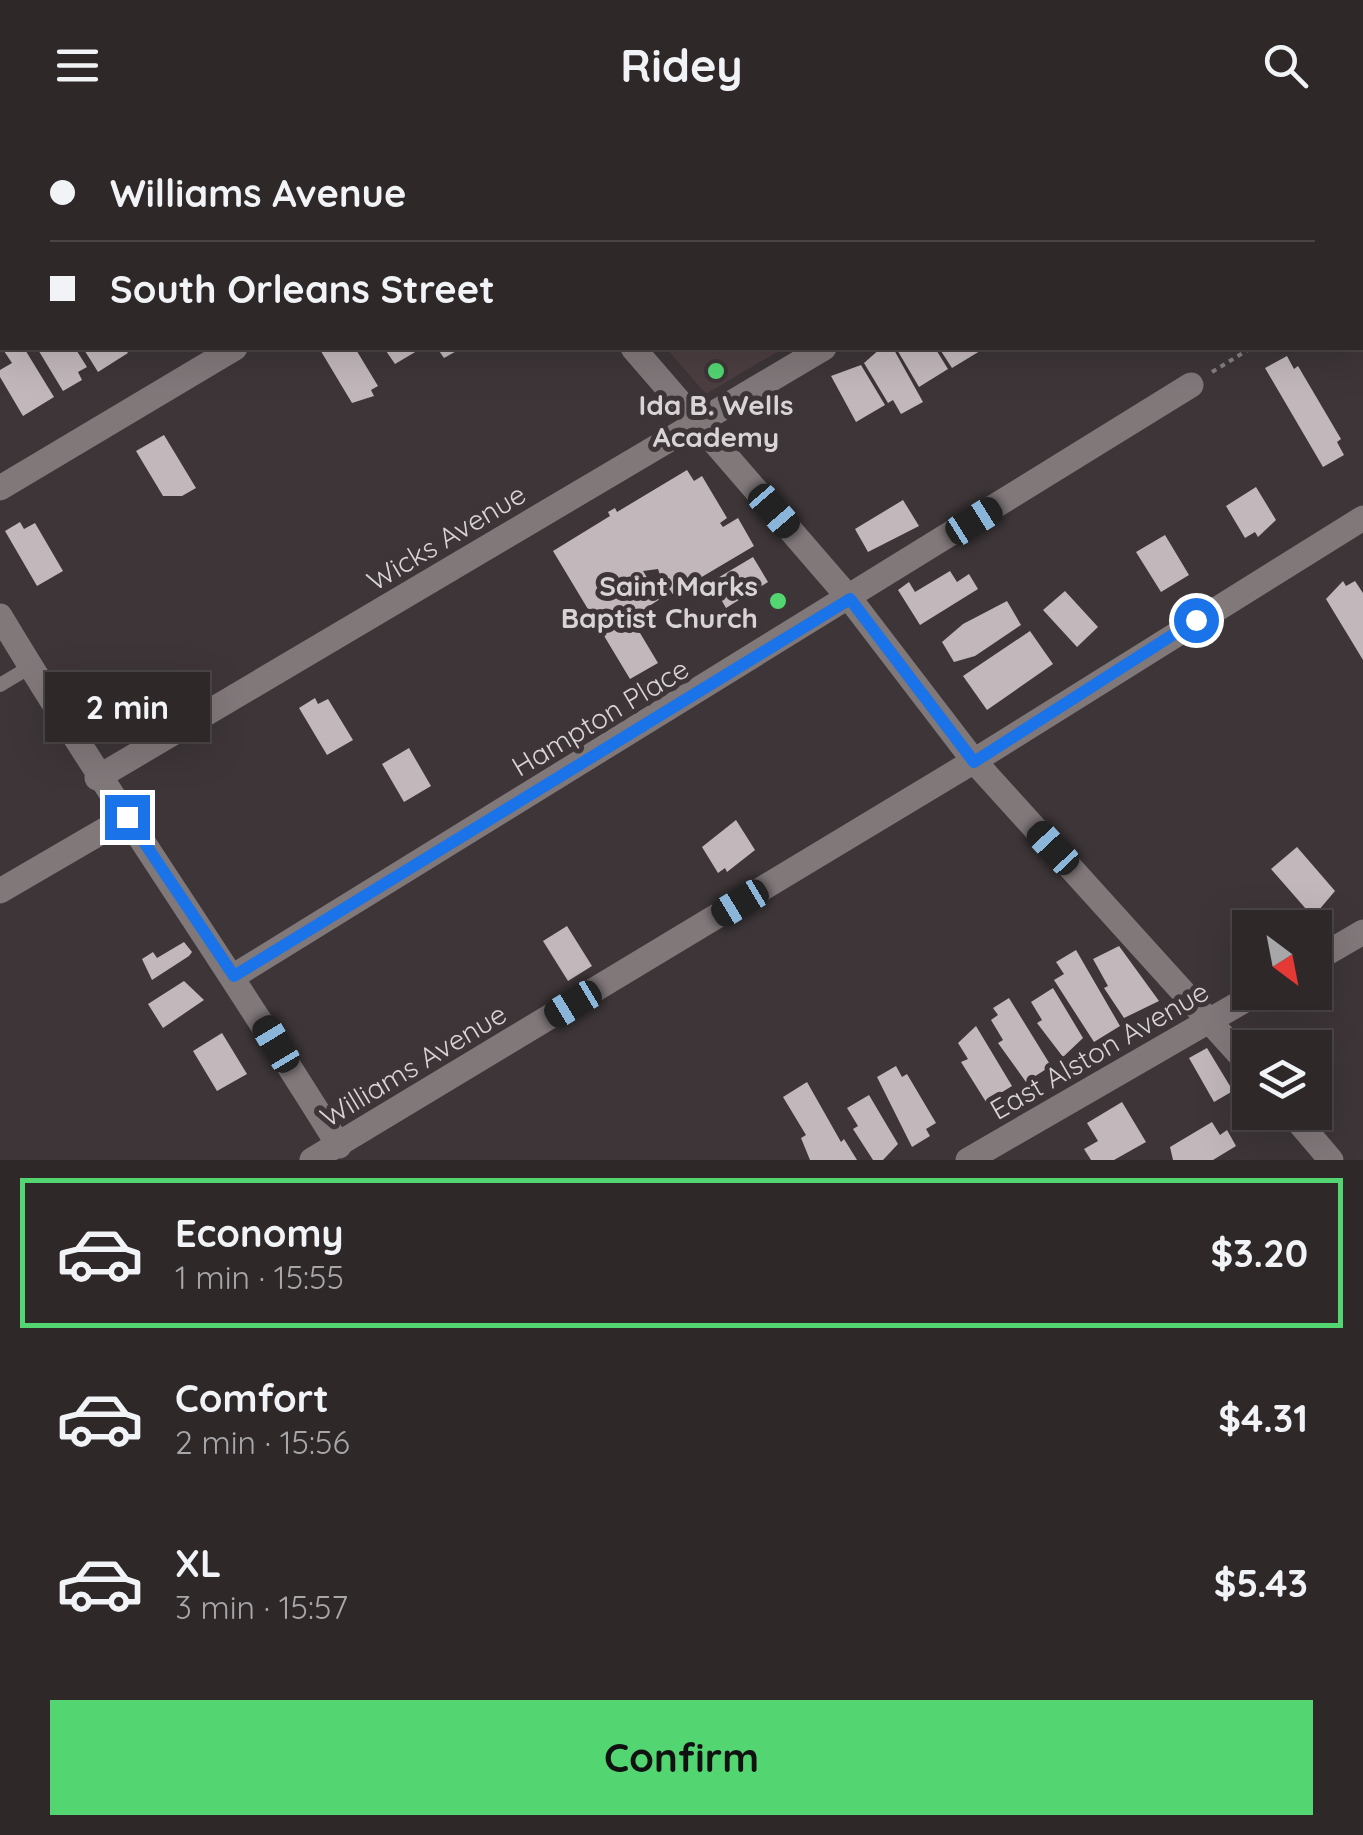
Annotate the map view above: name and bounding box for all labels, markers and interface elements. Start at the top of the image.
text: Ridey [620,37,743,93]
icon: menu [50,38,105,93]
icon: search [1258,38,1313,93]
text: Williams Avenue [110,169,406,217]
text: South Orleans Street [110,265,495,313]
marker: Ida B. Wells Academy [705,360,727,382]
place label: Ida B. Wells Academy [639,387,793,454]
street label: Wicks Avenue [360,476,532,598]
car [743,479,805,543]
car [941,492,1007,550]
place label: Saint Marks Baptist Church [561,568,758,635]
marker: Saint Marks Baptist Church [767,590,789,612]
route start [1174,598,1219,643]
street label: Hampton Place [505,650,695,784]
callout: 2 min [44,672,210,742]
text: 2 min [86,687,169,727]
route end [105,795,150,840]
car [1022,816,1084,880]
car [707,875,773,931]
north arrow [1232,910,1332,1010]
map controls [1232,910,1332,1130]
street label: East Alston Avenue [983,973,1215,1127]
car [540,976,606,1032]
street label: Williams Avenue [314,996,512,1134]
car [248,1011,304,1077]
button: layers [1232,1030,1332,1130]
icon: car [55,1208,145,1298]
text: Economy [175,1209,344,1257]
text: $3.20 [1210,1229,1308,1277]
text: 1 min · 15:55 [175,1257,344,1297]
icon: car [55,1373,145,1463]
text: Comfort [175,1374,329,1422]
text: $4.31 [1218,1394,1308,1442]
text: 2 min · 15:56 [175,1422,350,1462]
icon: car [55,1538,145,1628]
text: XL [175,1539,221,1587]
text: $5.43 [1214,1559,1308,1607]
text: 3 min · 15:57 [175,1587,348,1627]
button: Confirm [50,1700,1313,1815]

